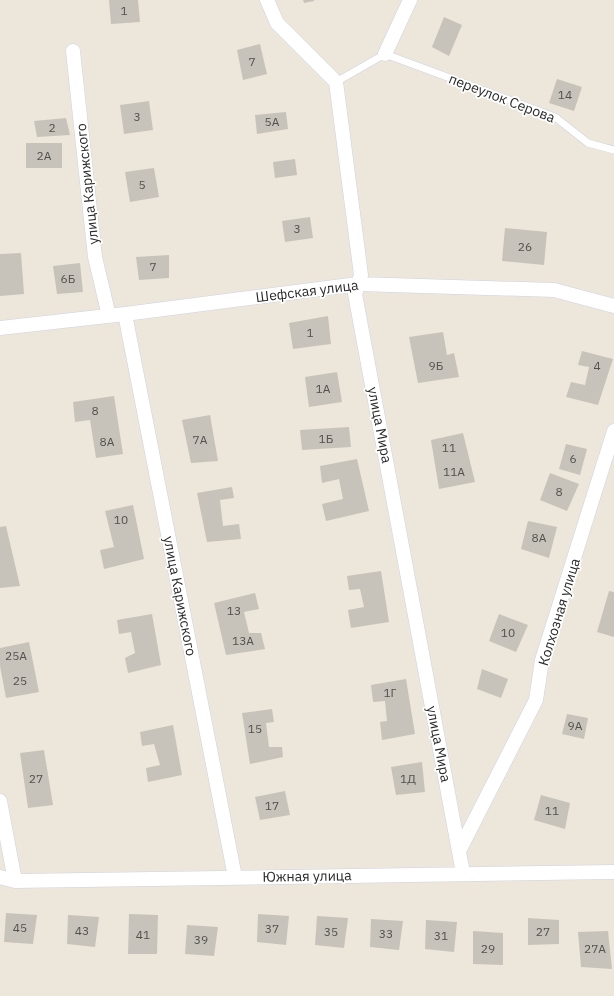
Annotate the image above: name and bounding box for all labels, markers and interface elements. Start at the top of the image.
house number: 1 [120,3,128,18]
house number: 7 [248,54,256,69]
street label: переулок Серова [446,69,558,127]
house number: 14 [558,87,572,102]
house number: 3 [133,109,141,124]
house number: 5А [265,114,280,129]
house number: 2 [48,120,56,135]
street label: улица Карижского [72,122,102,245]
house number: 2А [37,148,52,163]
house number: 5 [138,177,146,192]
house number: 3 [293,221,301,236]
house number: 26 [518,239,532,254]
house number: 7 [149,259,157,274]
house number: 6Б [61,271,75,286]
street label: Шефская улица [255,276,360,306]
house number: 1 [306,325,314,340]
house number: 9Б [429,358,443,373]
house number: 4 [593,358,601,373]
house number: 1А [316,381,331,396]
street label: улица Мира [364,385,396,465]
house number: 8 [91,403,99,418]
house number: 1Б [319,431,333,446]
house number: 7А [193,432,208,447]
house number: 8А [100,434,115,449]
house number: 11 [442,440,456,455]
house number: 6 [569,451,577,466]
house number: 11А [443,464,465,479]
house number: 8 [555,484,563,499]
house number: 10 [114,512,128,527]
house number: 8А [532,530,547,545]
street label: улица Карижского [160,535,200,658]
street label: Колхозная улица [534,556,584,668]
house number: 13 [227,603,241,618]
house number: 10 [501,625,515,640]
house number: 13А [232,633,254,648]
house number: 25А [5,648,27,663]
house number: 25 [13,673,27,688]
house number: 1Г [383,685,397,700]
street label: улица Мира [423,704,455,784]
house number: 9А [568,718,583,733]
house number: 15 [248,721,262,736]
house number: 27 [29,771,43,786]
house number: 1Д [400,771,416,786]
house number: 17 [265,798,279,813]
house number: 11 [545,803,559,818]
street label: Южная улица [262,866,352,886]
house number: 45 [13,920,27,935]
house number: 37 [265,921,279,936]
house number: 43 [75,923,89,938]
house number: 35 [324,924,338,939]
house number: 27 [536,924,550,939]
house number: 33 [379,926,393,941]
house number: 41 [136,927,150,942]
house number: 31 [434,928,448,943]
house number: 39 [194,932,208,947]
house number: 29 [481,941,495,956]
house number: 27А [584,941,606,956]

